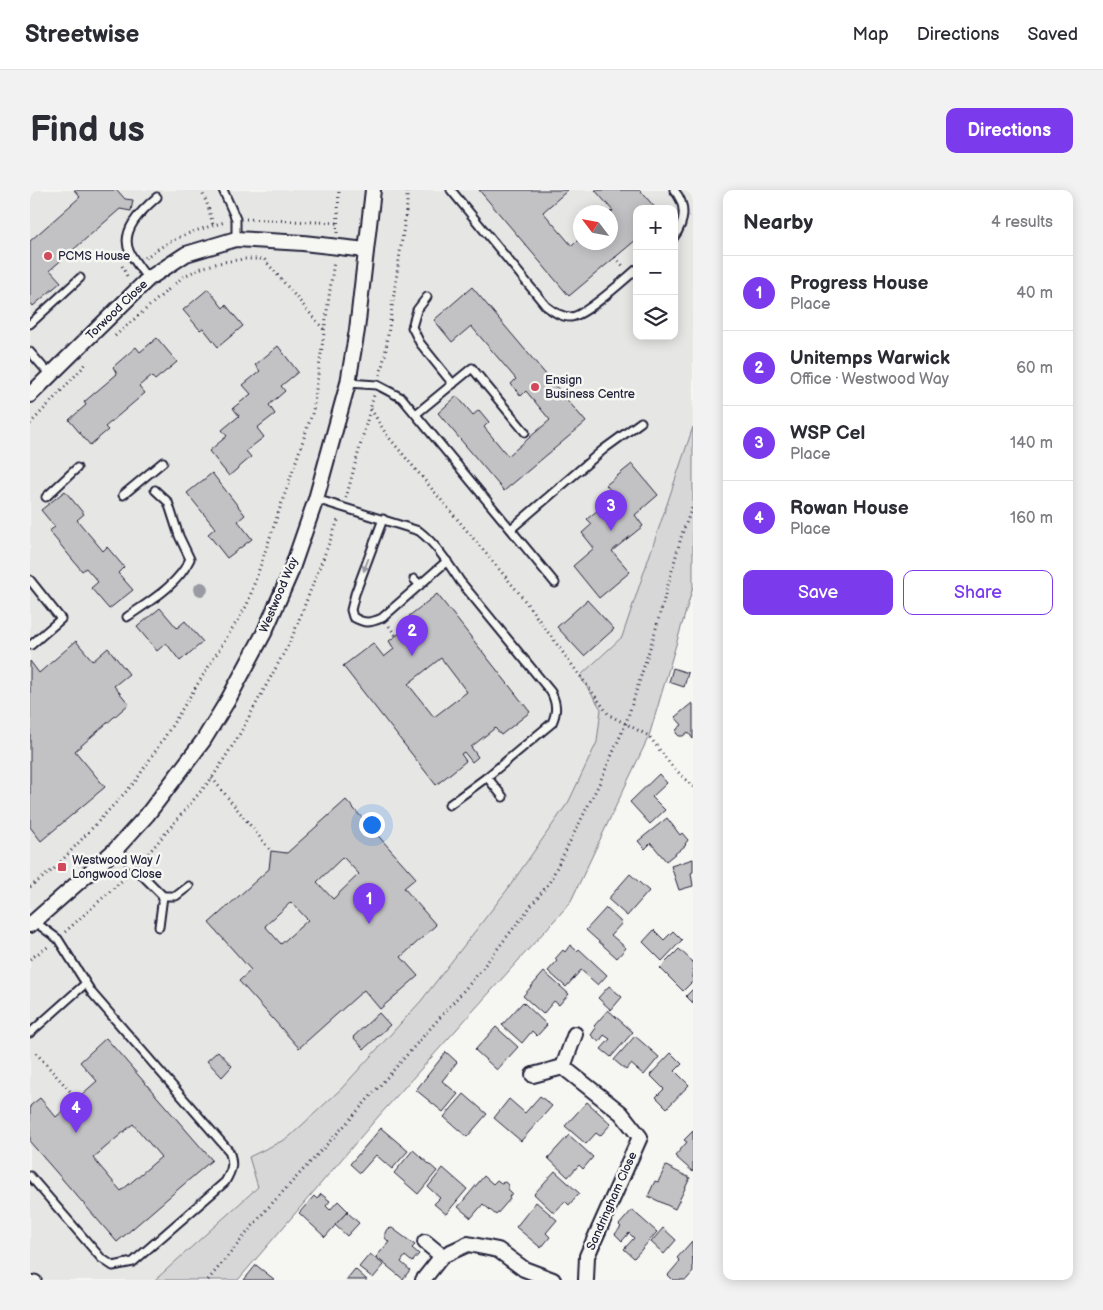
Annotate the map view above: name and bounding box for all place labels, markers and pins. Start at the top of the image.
place label: PCMS House [58,249,130,264]
marker: PCMS House [42,250,54,262]
place label: Ensign Business Centre [545,373,635,402]
marker: Ensign Business Centre [529,381,541,393]
pin: 3 [595,490,627,531]
pin: 2 [396,615,428,656]
place label: Westwood Way / Longwood Close [72,853,162,882]
marker: Westwood Way / Longwood Close [56,861,68,873]
pin: 1 [353,883,385,924]
pin: 4 [60,1092,92,1133]

